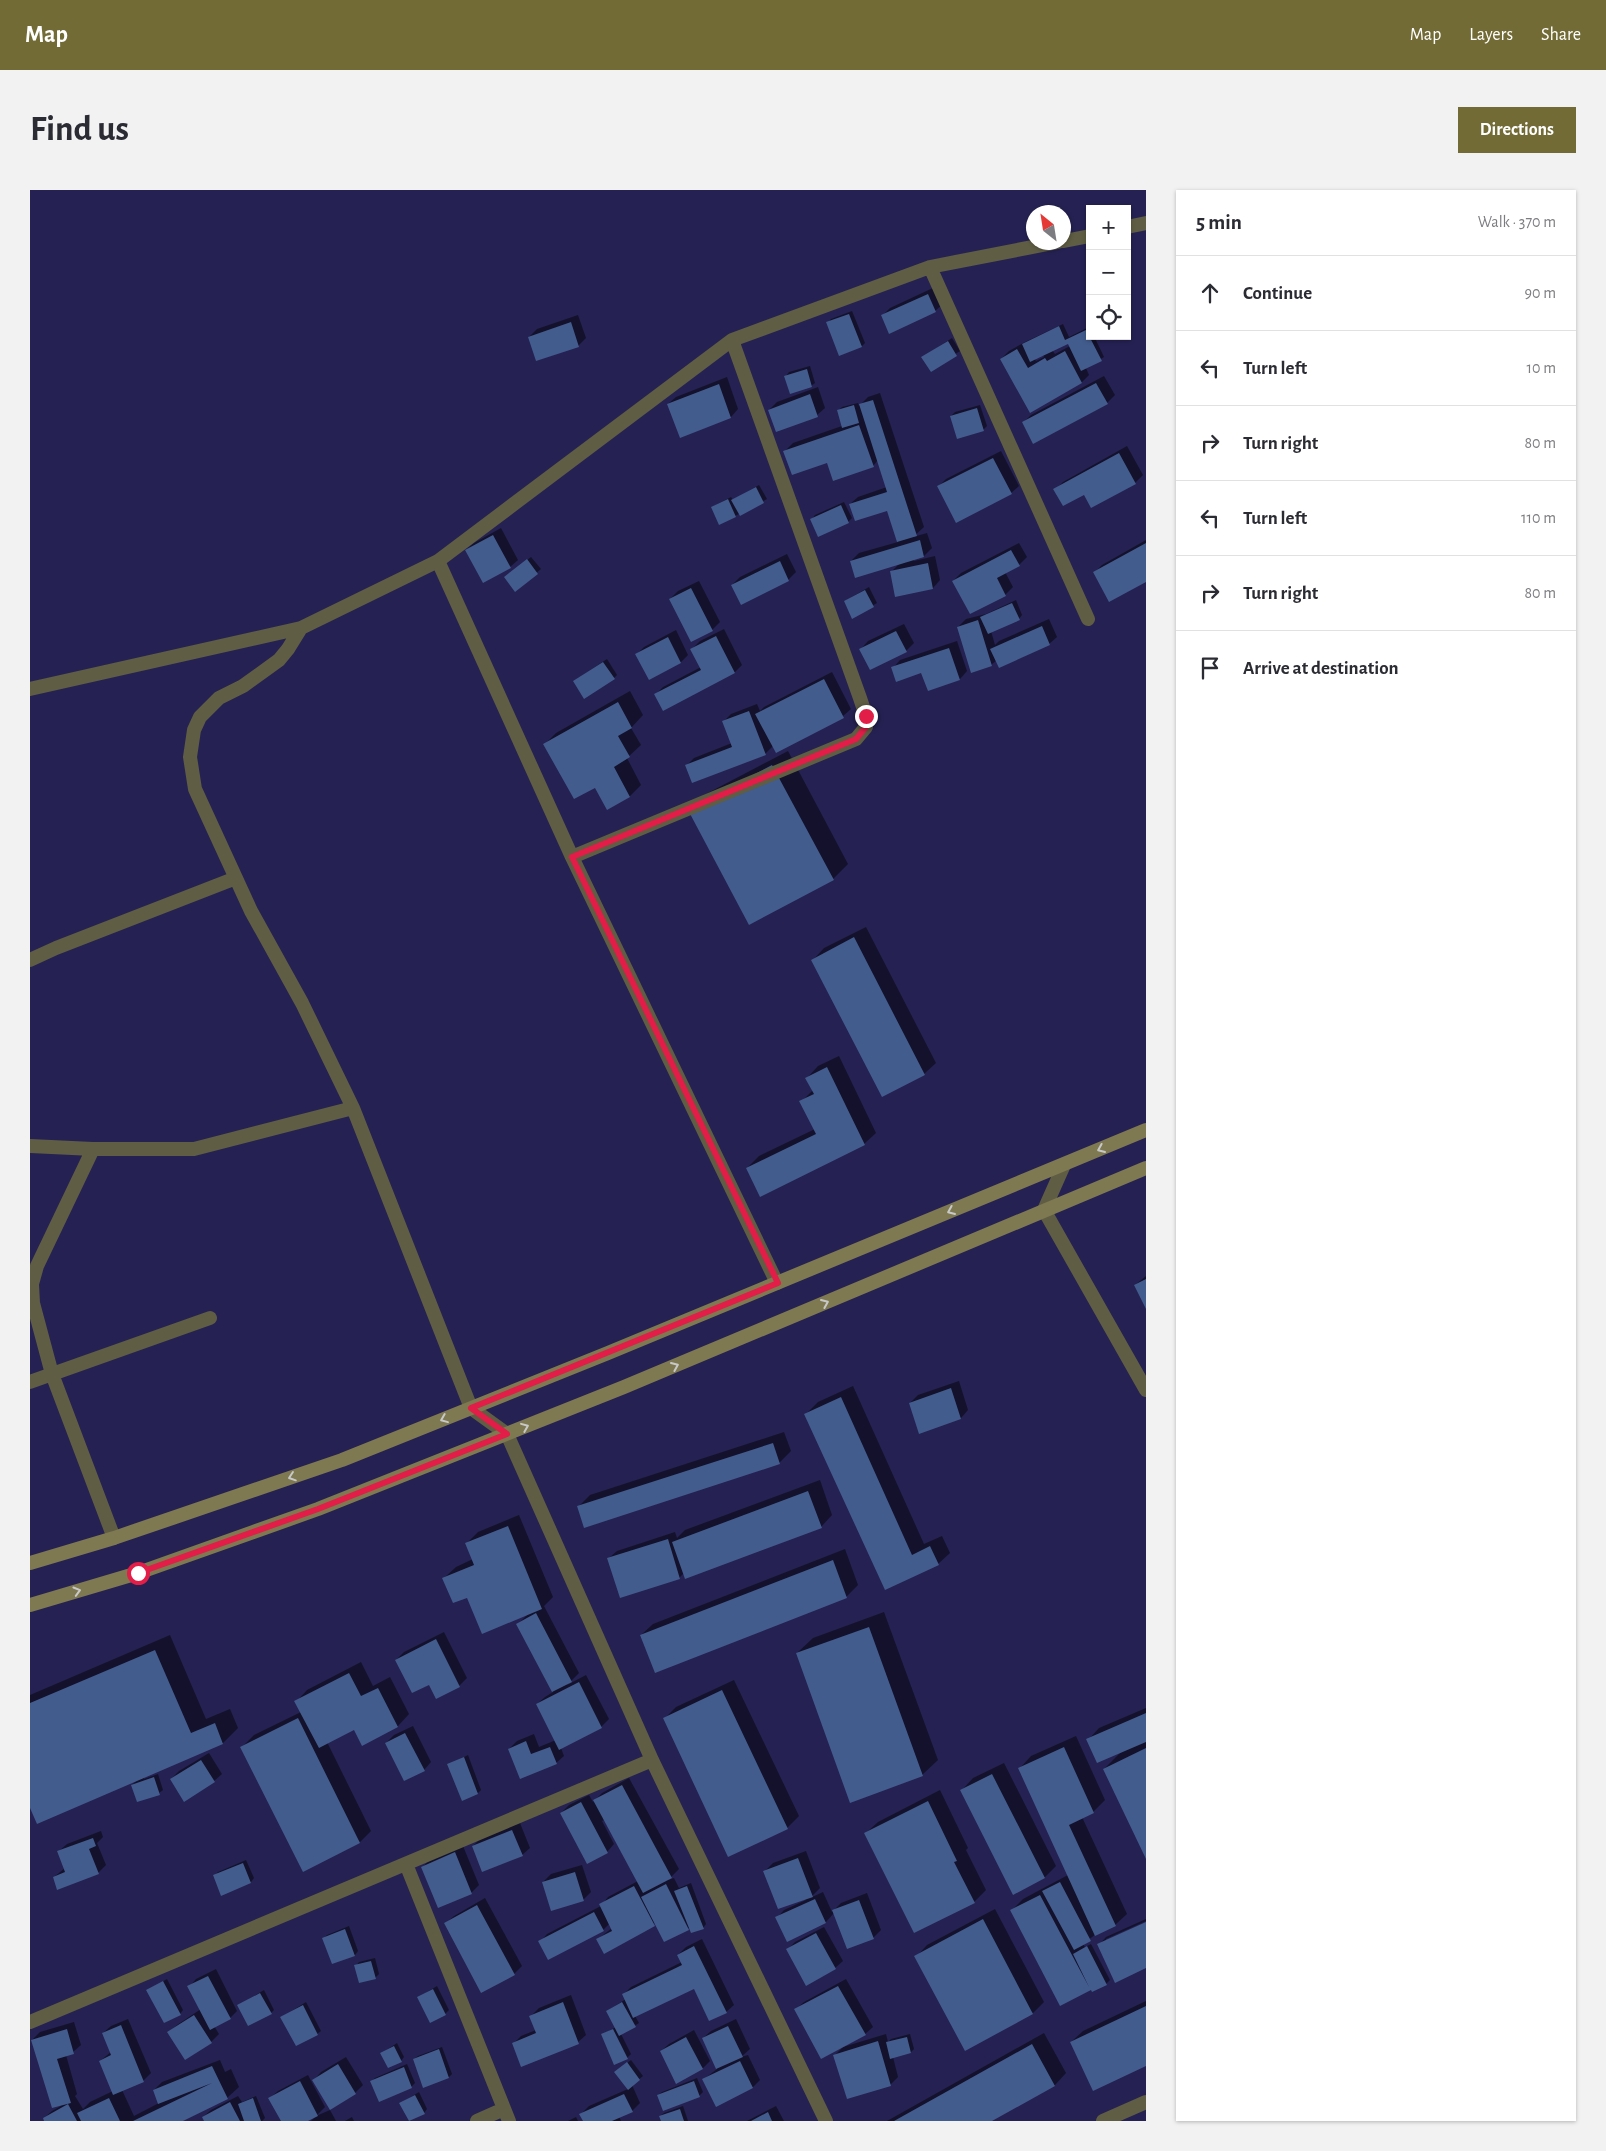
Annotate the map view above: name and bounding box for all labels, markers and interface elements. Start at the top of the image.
text: Map [25,23,68,47]
text: Map [1410,26,1441,44]
text: Layers [1469,26,1513,44]
text: Share [1541,26,1581,44]
button: Directions [1458,107,1576,153]
text: Find us [30,112,129,147]
north arrow [1026,205,1071,250]
map controls [1086,205,1131,340]
button: + [1086,205,1131,250]
text: 5 min [1196,212,1242,233]
text: Walk · 370 m [1478,214,1556,230]
button: − [1086,250,1131,295]
icon: ahead [1196,279,1224,307]
text: Continue [1243,284,1312,303]
text: 90 m [1525,285,1556,301]
button: locate [1086,295,1131,340]
icon: left [1196,354,1224,382]
text: Turn left [1243,359,1307,378]
text: 10 m [1527,360,1556,376]
icon: right [1196,429,1224,457]
text: Turn right [1243,434,1318,453]
text: 80 m [1525,435,1556,451]
icon: left [1196,504,1224,532]
text: Turn left [1243,509,1307,528]
text: 110 m [1521,510,1556,526]
icon: right [1196,579,1224,607]
text: Turn right [1243,584,1318,603]
text: 80 m [1525,585,1556,601]
icon: arrive [1196,654,1224,682]
text: Arrive at destination [1243,659,1399,678]
route end [855,705,878,728]
one-way arrow [1097,1143,1106,1153]
one-way arrow [947,1205,956,1216]
one-way arrow [820,1298,829,1309]
one-way arrow [671,1361,679,1371]
one-way arrow [441,1413,449,1423]
one-way arrow [520,1423,529,1433]
one-way arrow [289,1471,297,1481]
route start [127,1562,150,1585]
one-way arrow [72,1586,80,1596]

